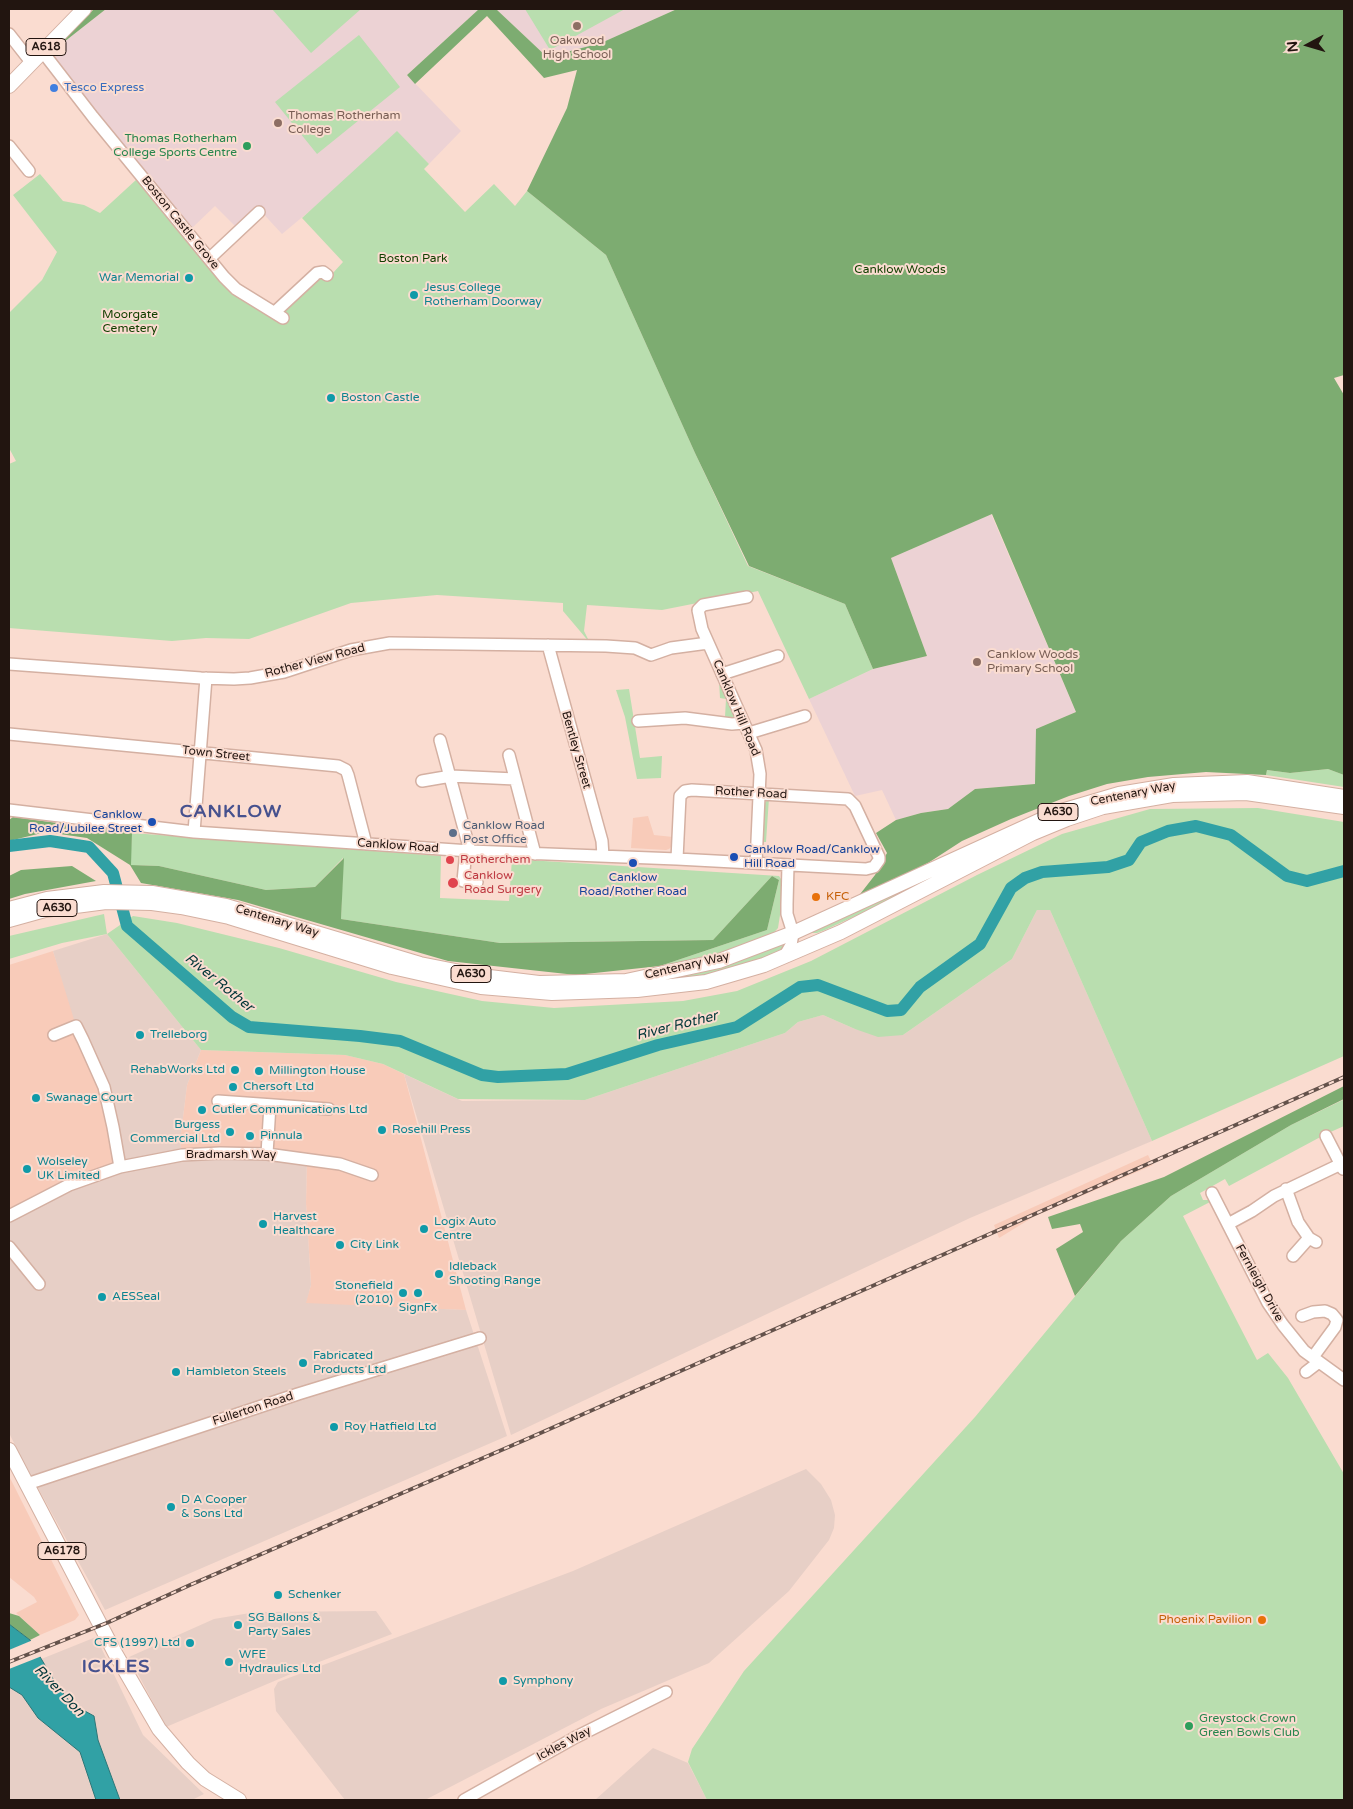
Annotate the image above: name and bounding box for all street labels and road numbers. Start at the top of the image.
road number: A618 [26,38,66,56]
street label: Boston Castle Grove [138,174,222,272]
street label: Rother View Road [263,641,367,681]
street label: Canklow Hill Road [709,658,763,758]
street label: Bentley Street [558,709,594,791]
street label: Town Street [181,743,251,765]
street label: Centenary Way [1089,779,1177,809]
street label: Rother Road [714,784,788,802]
road number: A630 [1038,804,1078,820]
street label: Canklow Road [357,836,439,856]
road number: A630 [37,900,77,916]
street label: Centenary Way [234,901,320,941]
street label: Centenary Way [643,949,731,983]
road number: A630 [451,966,491,982]
street label: Bradmarsh Way [186,1148,276,1162]
street label: Fernleigh Drive [1232,1242,1286,1324]
street label: Fullerton Road [211,1389,295,1429]
road number: A6178 [38,1542,86,1560]
street label: Ickles Way [534,1724,594,1764]

